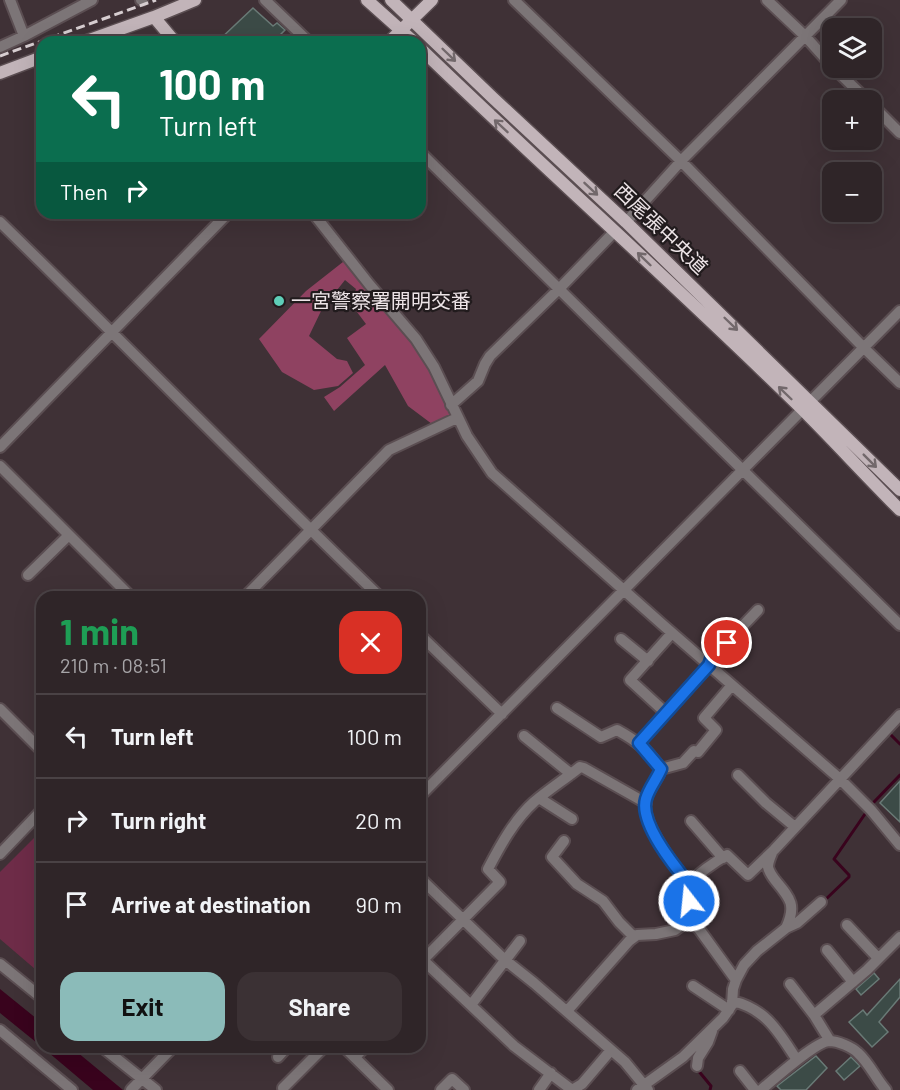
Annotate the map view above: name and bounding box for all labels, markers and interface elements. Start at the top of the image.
map controls [822,18,882,222]
button: layers [822,18,882,78]
one-way arrow [441,48,456,62]
text: 100 m [159,58,265,108]
icon: left [60,60,138,138]
button: + [822,90,882,150]
text: Turn left [159,109,257,141]
one-way arrow [494,119,509,133]
button: − [822,162,882,222]
icon: right [120,174,153,207]
text: Then [60,178,108,204]
street label: 西尾張中央道 [610,178,713,279]
one-way arrow [583,182,598,196]
one-way arrow [636,252,651,266]
place label: 一宮警察署開明交番 [291,288,471,312]
marker: 一宮警察署開明交番 [272,294,286,308]
one-way arrow [724,317,739,331]
one-way arrow [778,387,793,401]
one-way arrow [863,453,878,468]
text: 1 min [60,609,139,652]
button: close [339,611,402,674]
pin [701,617,752,668]
icon: arrive [710,626,743,659]
text: 210 m · 08:51 [60,653,167,677]
icon: left [60,720,93,753]
text: Turn left [111,723,194,749]
text: 100 m [347,723,402,749]
icon: right [60,804,93,837]
text: Turn right [111,807,206,833]
text: 20 m [355,807,402,833]
position arrow [657,869,721,933]
icon: arrive [60,888,93,921]
text: Arrive at destination [111,891,310,917]
text: 90 m [356,891,402,917]
button: Exit [60,972,225,1041]
button: Share [237,972,402,1041]

